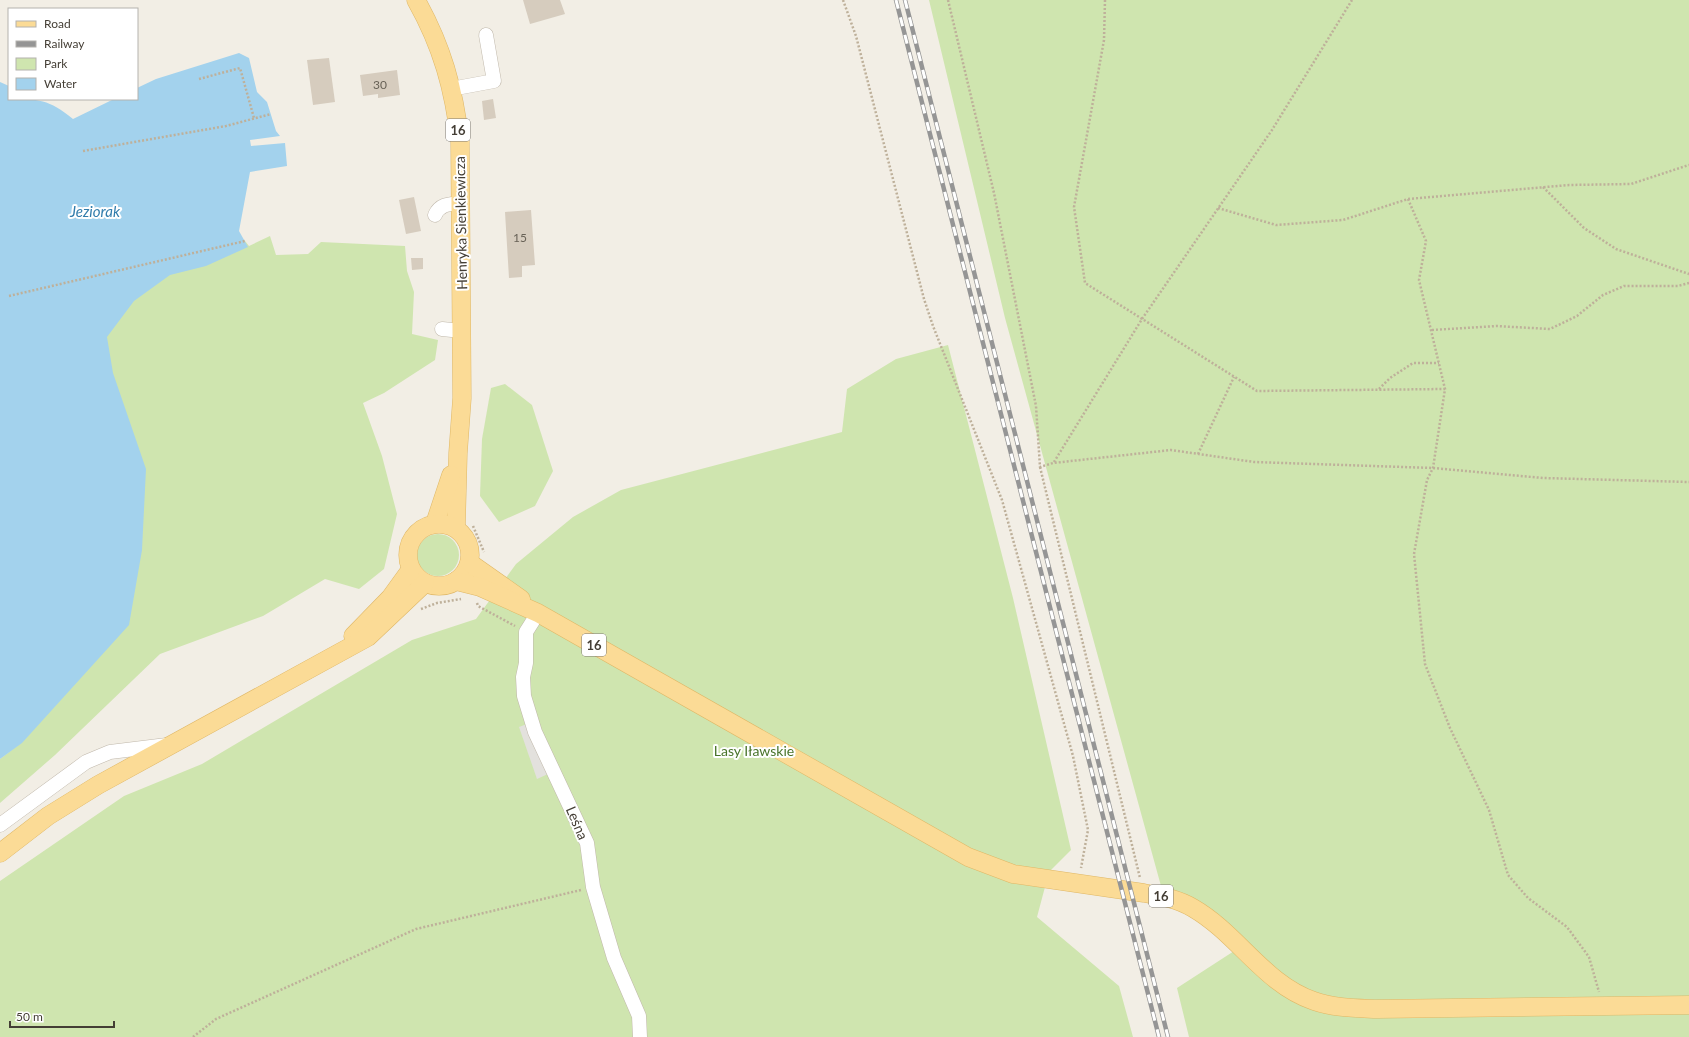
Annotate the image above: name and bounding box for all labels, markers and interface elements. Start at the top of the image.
legend [8,8,138,100]
text: Road [44,16,71,31]
text: Railway [44,36,85,51]
text: Park [44,56,68,71]
text: Water [44,76,77,91]
house number: 30 [373,77,387,92]
road number: 16 [446,119,470,141]
street label: Henryka Sienkiewicza [451,156,470,290]
water label: Jeziorak [69,202,121,220]
house number: 15 [513,230,527,245]
road number: 16 [582,634,606,656]
park label: Lasy Iławskie [714,742,794,759]
street label: Leśna [563,803,592,842]
road number: 16 [1149,885,1173,907]
scale bar [10,1003,114,1029]
text: 50 m [16,1009,43,1024]

